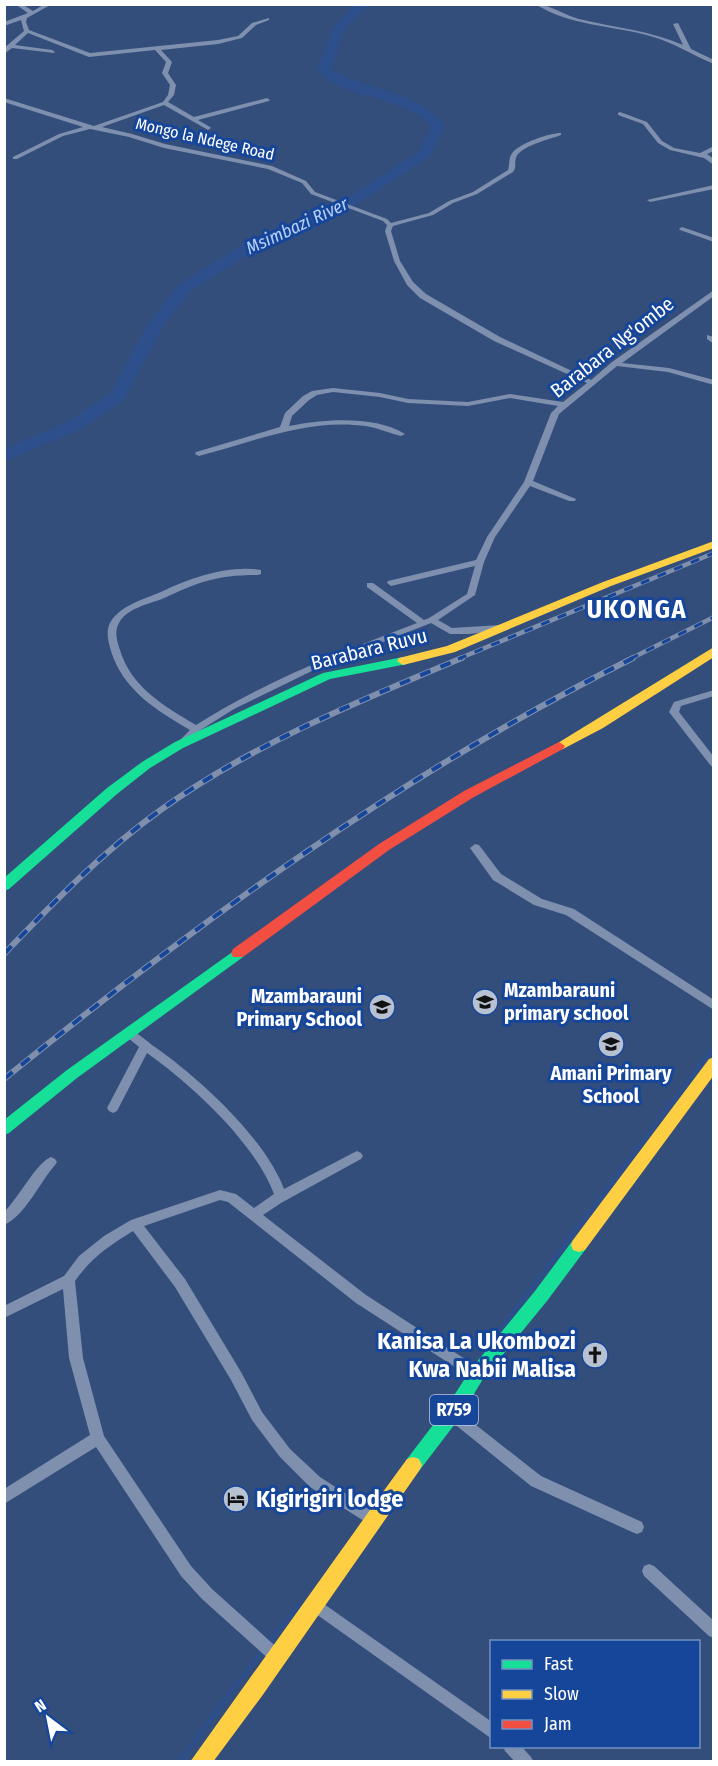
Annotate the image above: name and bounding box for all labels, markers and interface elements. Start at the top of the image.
street label: Mongo la Ndege Road [134,114,276,164]
water label: Msimbazi River [242,192,352,259]
street label: Barabara Ng'ombe [546,291,678,403]
district label: UKONGA [587,594,687,625]
street label: Barabara Ruvu [308,623,430,675]
place label: Mzambarauni primary school [504,978,629,1025]
place label: Mzambarauni Primary School [236,984,363,1031]
school or university icon: Mzambarauni primary school [470,987,500,1017]
school or university icon: Mzambarauni Primary School [367,992,397,1022]
school or university icon: Amani Primary School [596,1029,626,1059]
place label: Amani Primary School [550,1061,672,1108]
place label: Kanisa La Ukombozi Kwa Nabii Malisa [377,1327,576,1383]
church icon: Kanisa La Ukombozi Kwa Nabii Malisa [580,1340,610,1370]
road number: R759 [430,1395,478,1425]
hotel icon: Kigirigiri lodge [221,1484,251,1514]
place label: Kigirigiri lodge [256,1485,403,1513]
legend [490,1640,700,1748]
text: Fast [544,1653,573,1675]
text: Slow [544,1683,579,1705]
north arrow [18,1688,78,1748]
text: N [31,1695,49,1716]
text: Jam [544,1713,572,1735]

